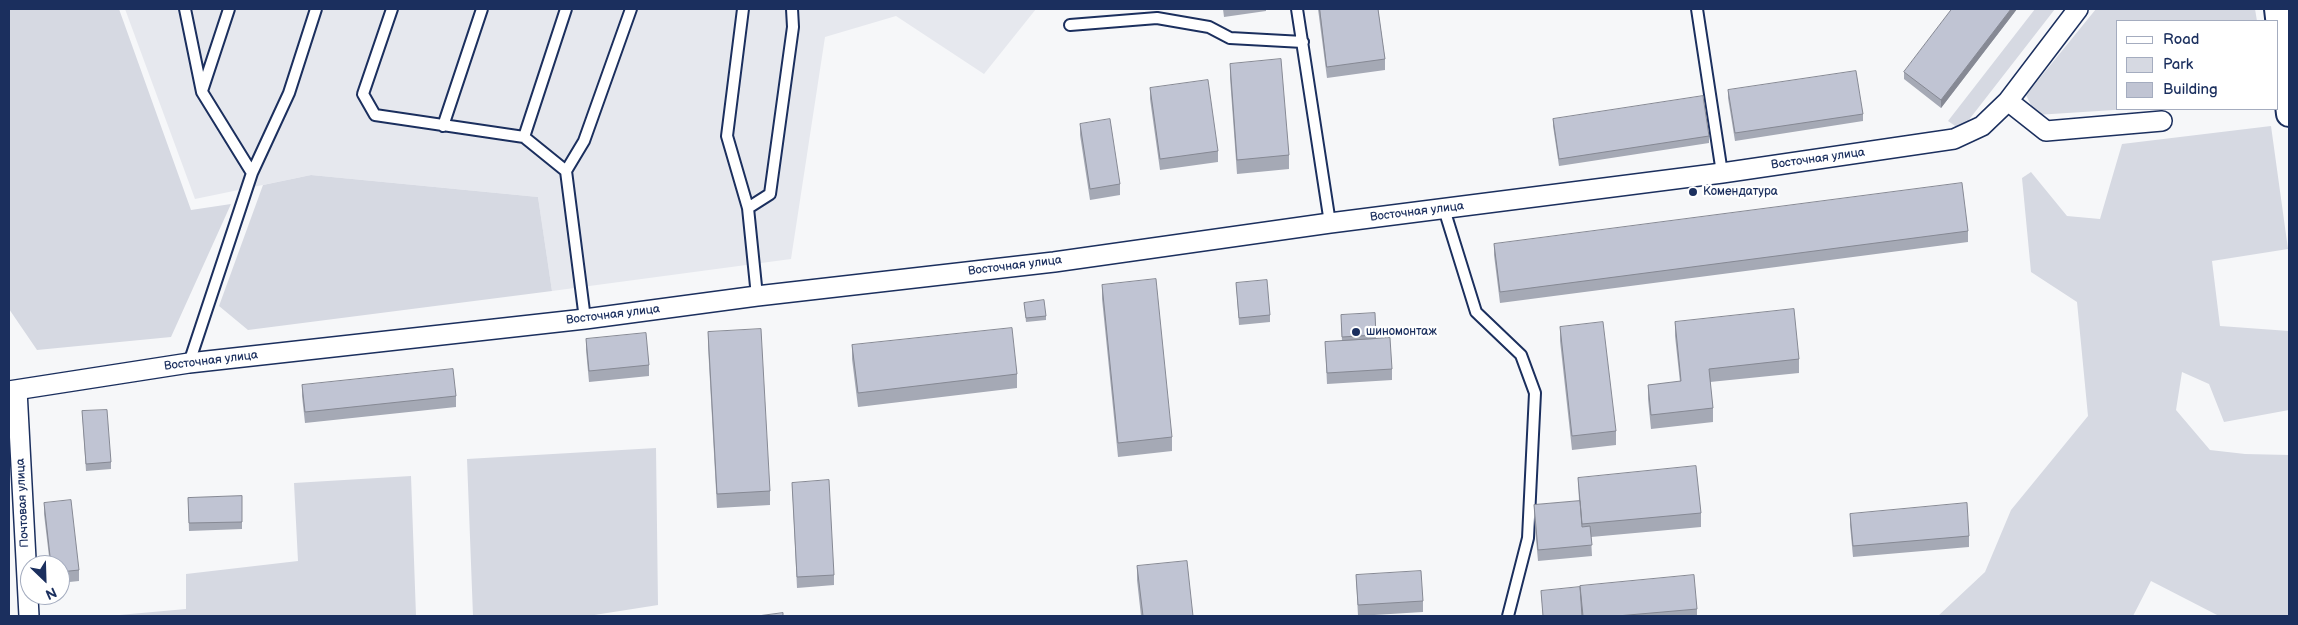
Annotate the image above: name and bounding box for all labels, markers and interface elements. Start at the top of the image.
legend [2116,20,2278,110]
text: Road [2163,30,2199,49]
text: Park [2163,55,2193,74]
text: Building [2163,80,2218,99]
street label: Восточная улица [1770,145,1866,173]
place label: Комендатура [1703,185,1778,199]
marker: Комендатура [1687,186,1699,198]
street label: Восточная улица [1369,199,1465,225]
street label: Восточная улица [967,253,1063,279]
street label: Восточная улица [565,302,661,328]
place label: шиномонтаж [1366,325,1437,339]
marker: шиномонтаж [1350,326,1362,338]
street label: Восточная улица [163,348,259,374]
street label: Почтовая улица [13,458,33,548]
north arrow [20,555,70,605]
text: N [43,583,59,603]

